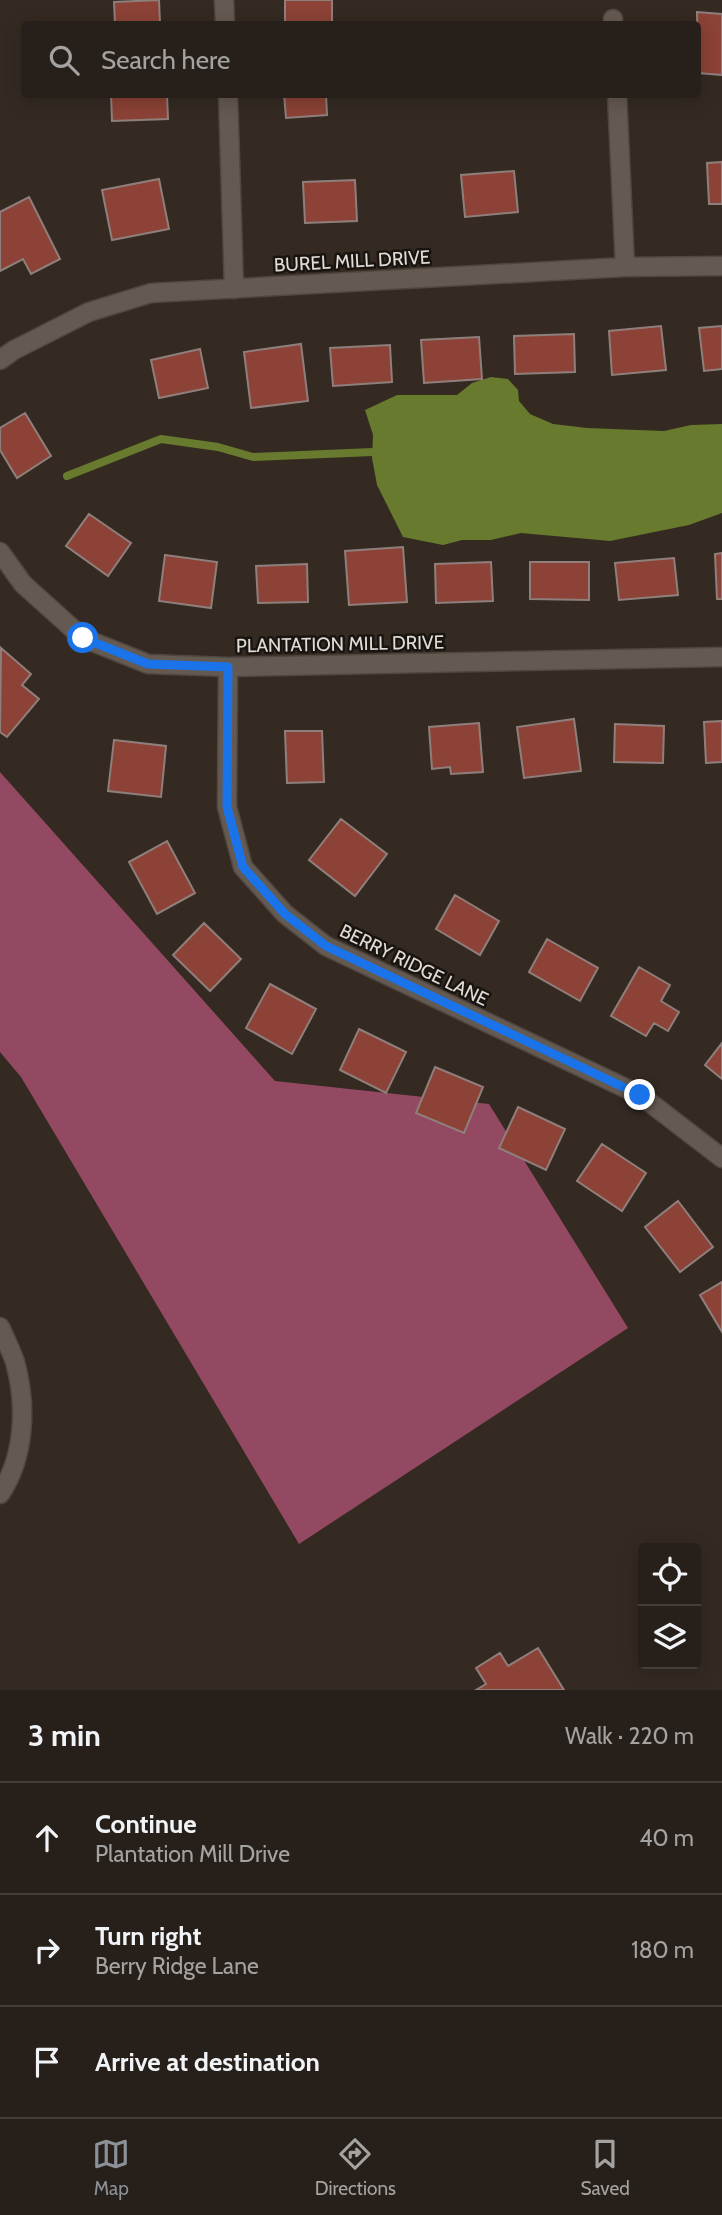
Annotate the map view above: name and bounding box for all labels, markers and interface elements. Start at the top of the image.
search box [21,21,701,98]
icon: search [45,41,83,79]
text: Search here [101,44,230,76]
street label: BUREL MILL DRIVE [273,245,431,277]
route start [67,622,98,653]
street label: PLANTATION MILL DRIVE [236,631,444,657]
street label: BERRY RIDGE LANE [336,919,492,1011]
route end [624,1079,655,1110]
map controls [638,1543,701,1669]
button: locate [638,1543,701,1606]
button: layers [638,1606,701,1669]
text: 3 min [28,1717,101,1754]
text: Walk · 220 m [565,1722,694,1750]
text: Continue [95,1808,197,1840]
icon: ahead [28,1819,66,1857]
text: 40 m [639,1824,694,1852]
text: Plantation Mill Drive [95,1840,290,1868]
text: Turn right [95,1920,201,1952]
icon: right [28,1931,66,1969]
text: 180 m [631,1936,694,1964]
text: Berry Ridge Lane [95,1952,259,1980]
icon: arrive [28,2043,66,2081]
text: Arrive at destination [95,2046,320,2078]
tab: Map [92,2135,130,2200]
tab: Directions [315,2135,396,2200]
tab: Saved [580,2135,630,2200]

